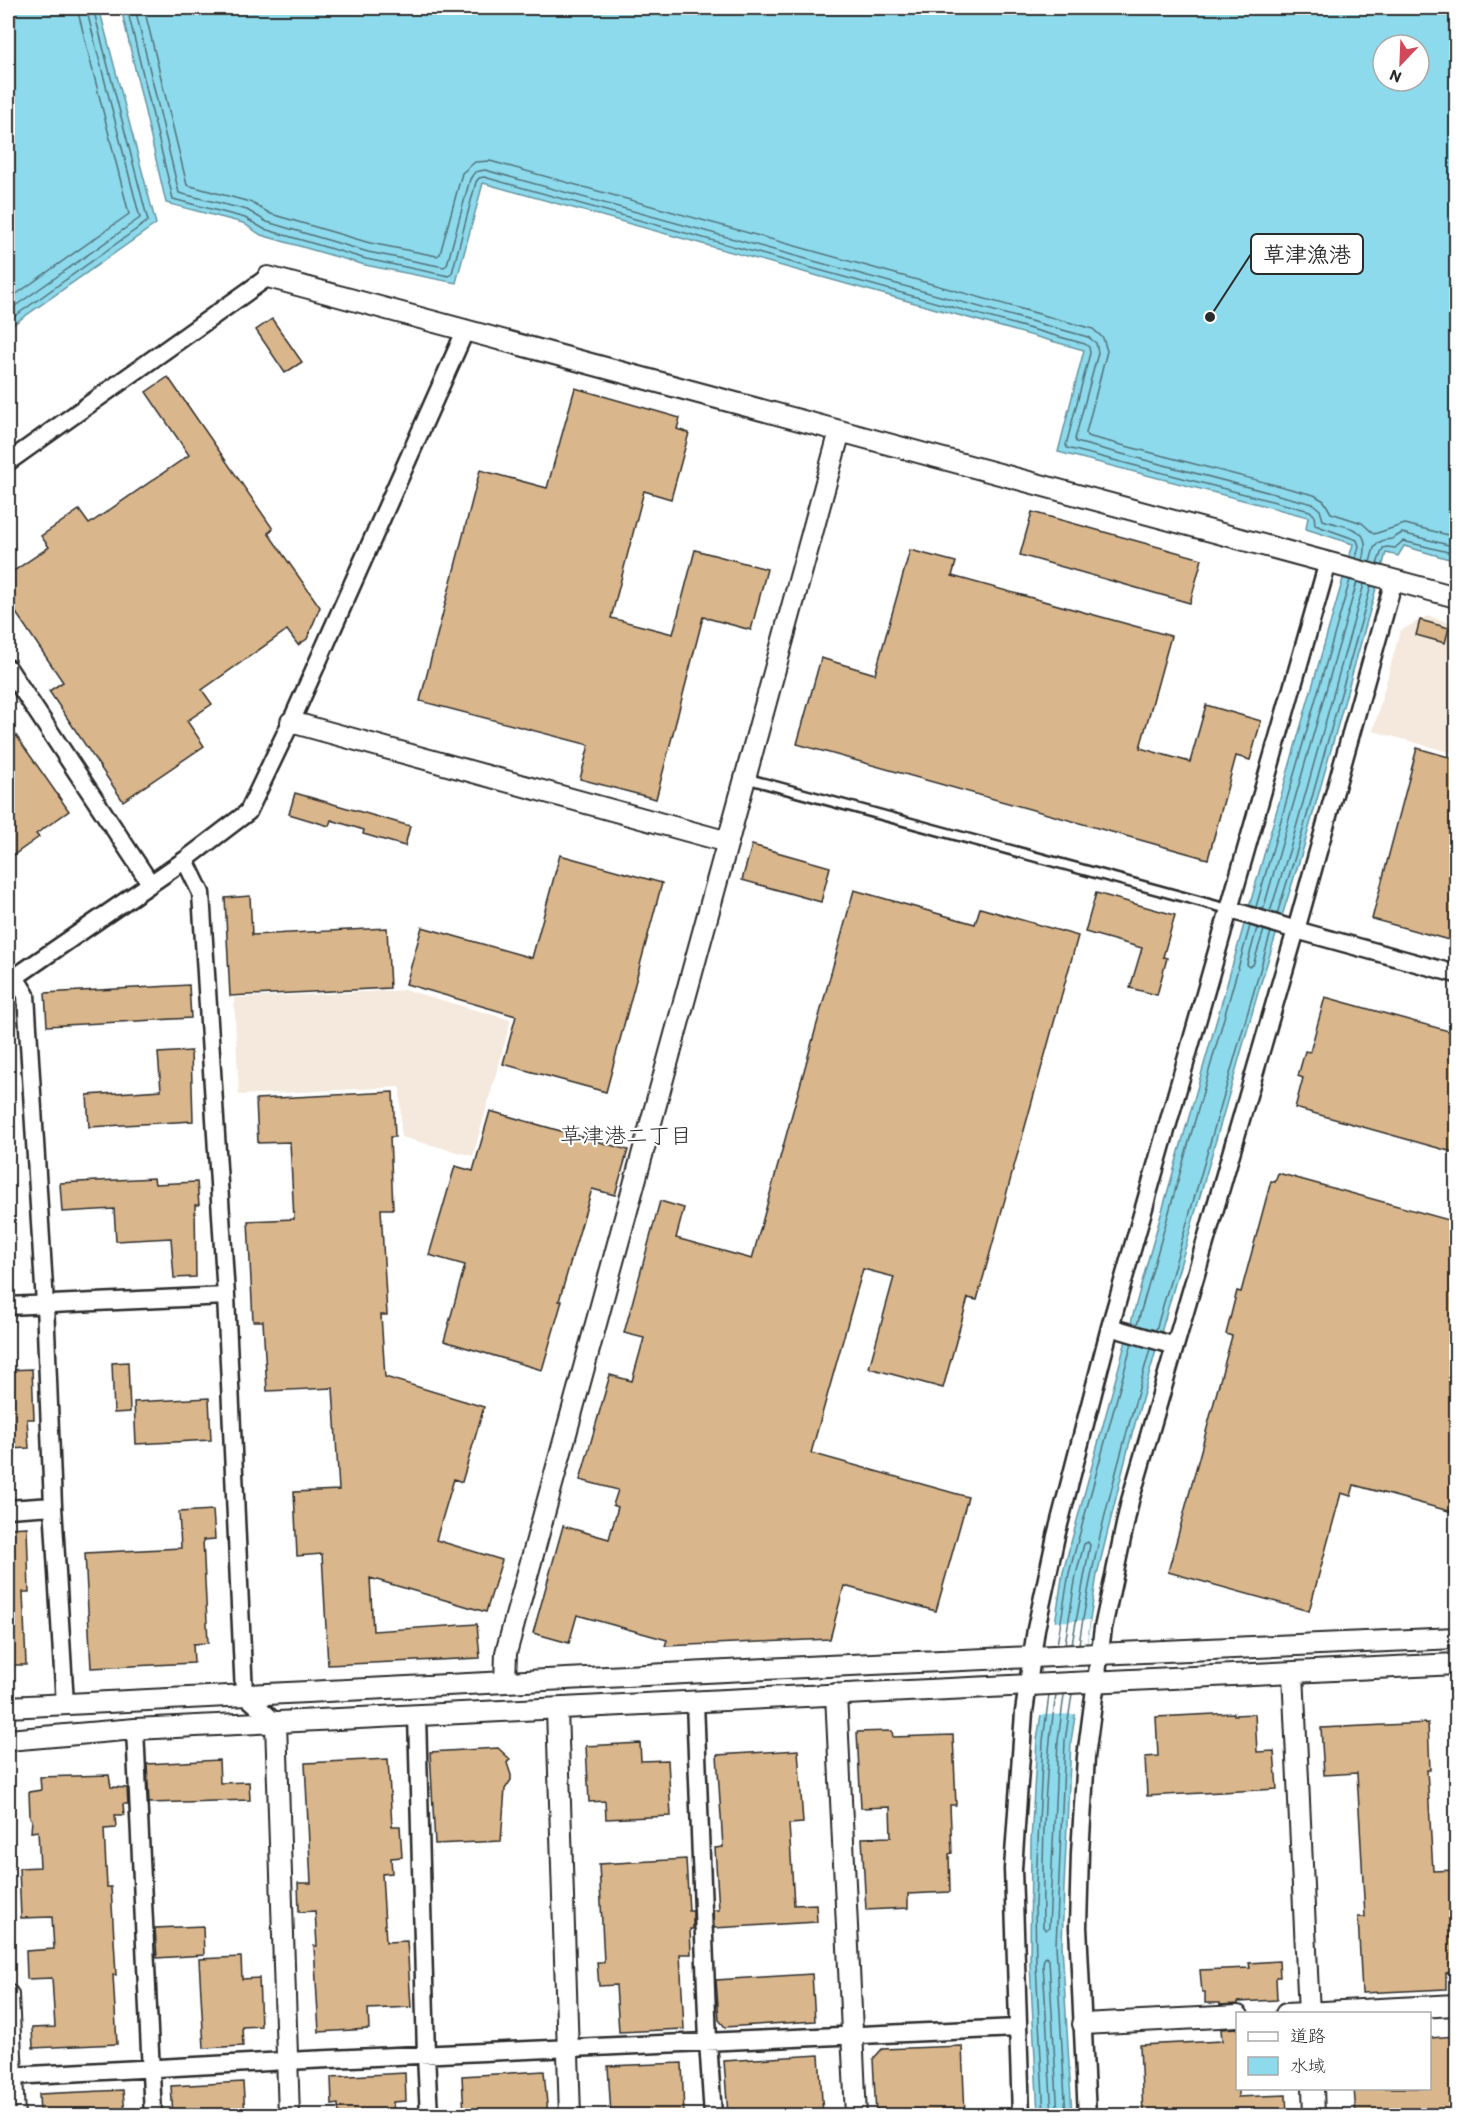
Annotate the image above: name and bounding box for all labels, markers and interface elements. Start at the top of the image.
north arrow [1371,33,1431,93]
text: N [1387,65,1404,87]
callout: 草津漁港 [1251,234,1363,274]
text: 草津漁港 [1263,241,1351,268]
district label: 草津港二丁目 [560,1122,692,1149]
legend [1236,2012,1431,2090]
text: 道路 [1290,2025,1326,2047]
text: 水域 [1290,2055,1326,2077]

